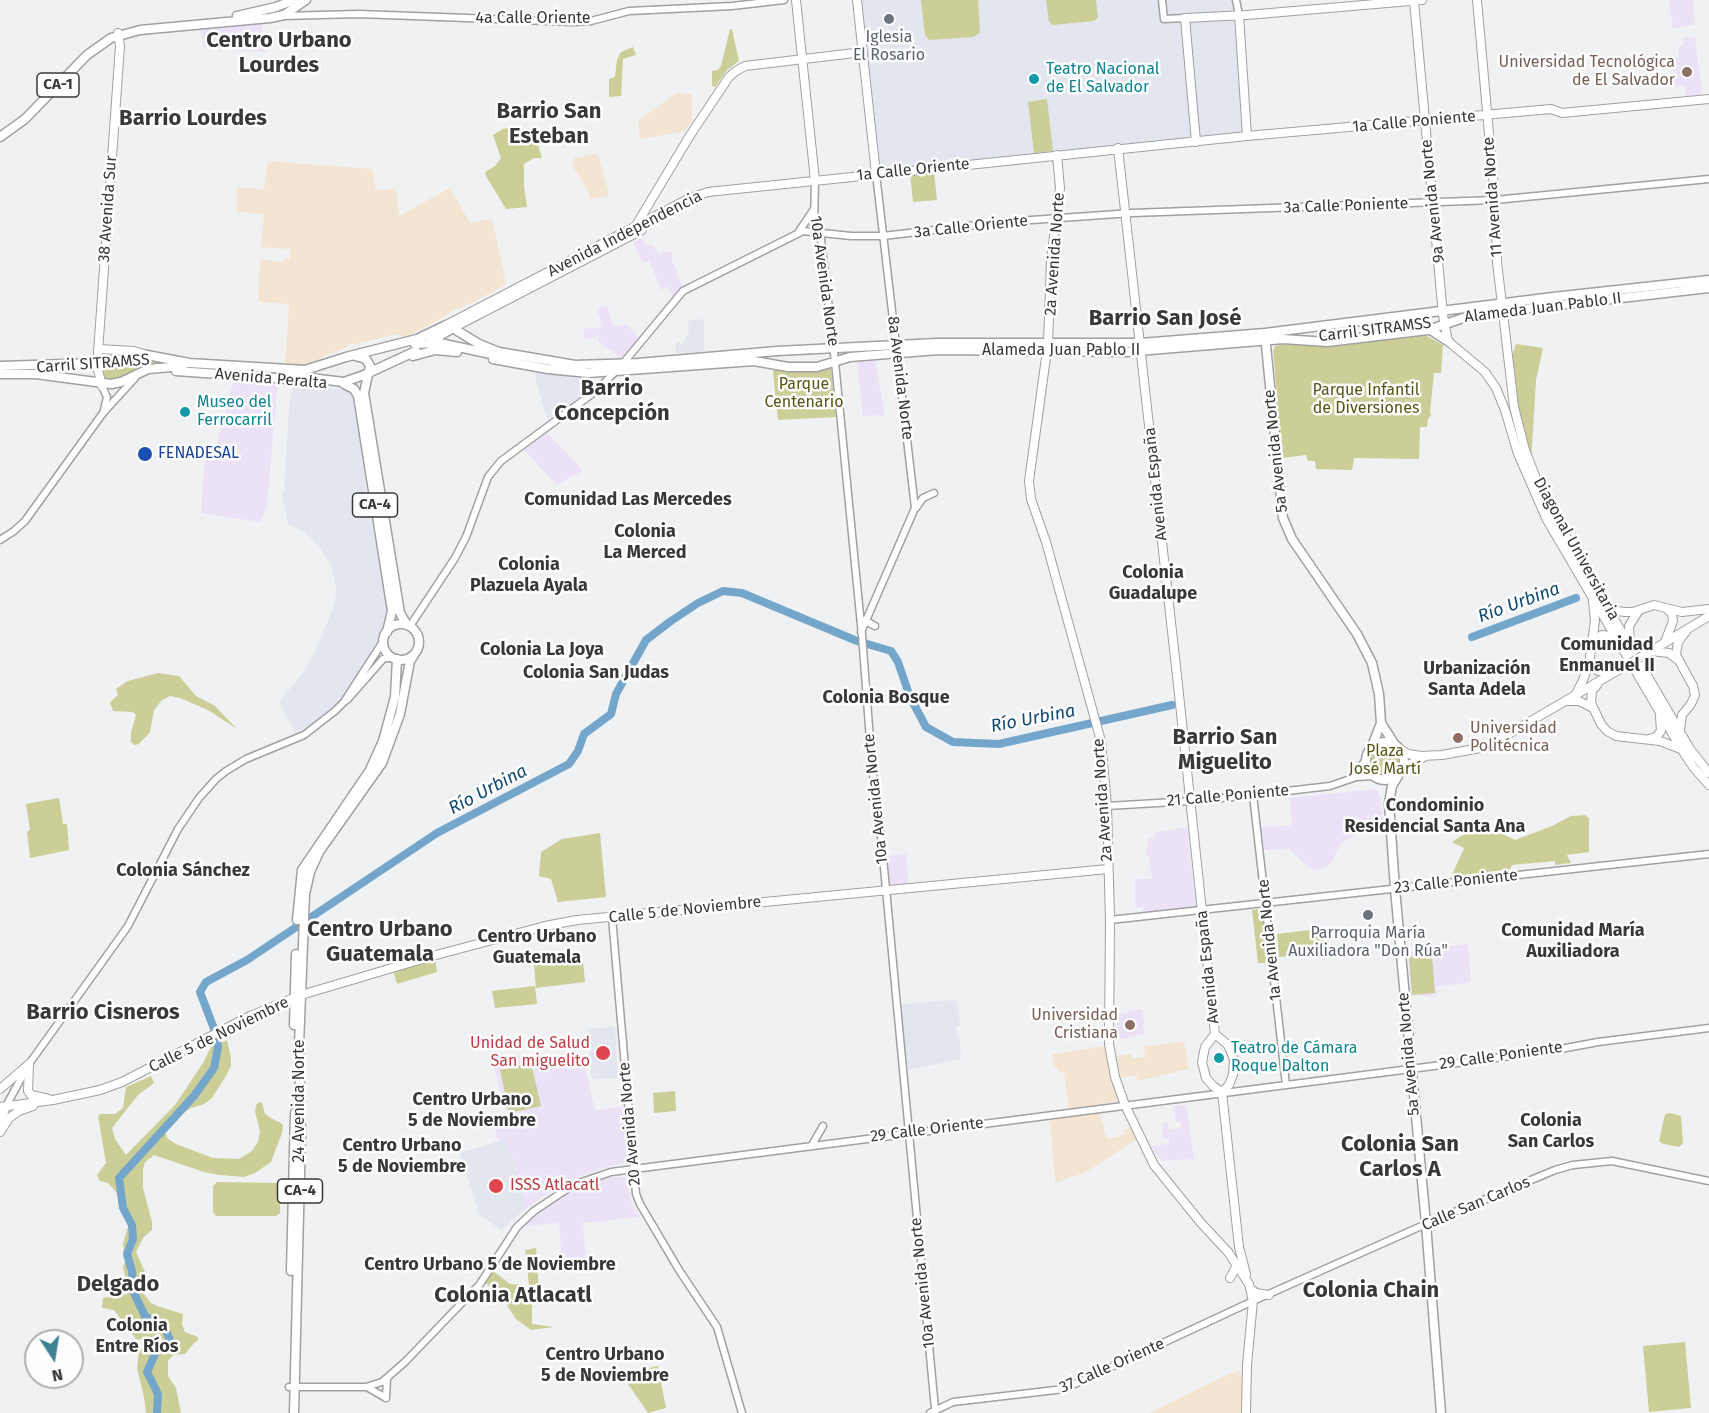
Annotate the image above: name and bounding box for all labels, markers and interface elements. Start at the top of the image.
street label: 4a Calle Oriente [475,9,591,29]
marker: Iglesia El Rosario [882,12,896,26]
district label: Centro Urbano Lourdes [206,28,352,80]
place label: Iglesia El Rosario [853,28,925,66]
place label: Universidad Tecnológica de El Salvador [1499,53,1675,91]
place label: Teatro Nacional de El Salvador [1046,60,1159,98]
marker: Universidad Tecnológica de El Salvador [1680,65,1694,79]
marker: Teatro Nacional de El Salvador [1027,72,1041,86]
road number: CA-1 [37,73,79,97]
district label: Barrio San Esteban [497,99,601,150]
district label: Barrio Lourdes [119,106,267,132]
street label: 1a Calle Poniente [1351,107,1477,137]
street label: 11 Avenida Norte [1479,136,1507,258]
street label: 9a Avenida Norte [1417,138,1449,264]
street label: 38 Avenida Sur [95,155,121,263]
street label: 1a Calle Oriente [856,155,970,185]
street label: Avenida Independencia [545,187,705,281]
street label: 2a Avenida Norte [1041,192,1069,316]
street label: 3a Calle Poniente [1283,194,1409,218]
street label: 3a Calle Oriente [913,211,1029,243]
street label: 10a Avenida Norte [805,215,843,347]
street label: Alameda Juan Pablo II [1463,289,1623,327]
district label: Barrio San José [1089,306,1241,332]
street label: Carril SITRAMSS [1318,314,1432,346]
street label: 8a Avenida Norte [883,315,917,441]
street label: Alameda Juan Pablo II [982,341,1140,361]
street label: Carril SITRAMSS [36,350,150,378]
street label: Avenida Peralta [214,365,328,393]
park label: Parque Centenario [764,375,844,413]
district label: Barrio Concepción [554,376,670,428]
park label: Parque Infantil de Diversiones [1313,381,1419,419]
street label: 5a Avenida Norte [1260,388,1292,514]
place label: Museo del Ferrocarril [197,393,272,431]
marker: Museo del Ferrocarril [178,405,192,419]
street label: Avenida España [1140,426,1172,542]
place label: FENADESAL [158,444,239,464]
marker: FENADESAL [136,445,154,463]
street label: Diagonal Universitaria [1529,474,1623,624]
district label: Comunidad Las Mercedes [524,489,732,511]
road number: CA-4 [352,493,398,517]
district label: Colonia La Merced [604,521,686,564]
district label: Colonia Plazuela Ayala [470,554,588,596]
district label: Colonia Guadalupe [1109,562,1197,604]
water label: Río Urbina [1475,578,1563,628]
district label: Comunidad Enmanuel II [1559,634,1655,676]
district label: Colonia La Joya [480,639,604,661]
district label: Urbanización Santa Adela [1423,658,1531,700]
district label: Colonia San Judas [523,662,669,684]
district label: Colonia Bosque [822,687,950,709]
water label: Río Urbina [989,700,1077,738]
place label: Universidad Politécnica [1470,719,1557,757]
district label: Barrio San Miguelito [1173,725,1277,776]
marker: Universidad Politécnica [1451,731,1465,745]
street label: 10a Avenida Norte [860,733,892,865]
street label: 2a Avenida Norte [1089,738,1117,862]
park label: Plaza José Martí [1349,742,1421,780]
water label: Río Urbina [445,760,531,820]
street label: 21 Calle Poniente [1166,781,1290,811]
district label: Condominio Residencial Santa Ana [1345,795,1525,838]
district label: Colonia Sánchez [116,860,250,882]
street label: 23 Calle Poniente [1393,866,1519,898]
street label: 1a Avenida Norte [1254,878,1286,1002]
street label: Calle 5 de Noviembre [608,892,762,928]
marker: Parroquia María Auxiliadora "Don Rúa" [1361,908,1375,922]
street label: Avenida España [1192,909,1224,1025]
district label: Centro Urbano Guatemala [307,917,453,968]
district label: Comunidad María Auxiliadora [1501,920,1645,962]
place label: Parroquia María Auxiliadora "Don Rúa" [1288,924,1448,962]
district label: Centro Urbano Guatemala [478,926,596,968]
street label: 5a Avenida Norte [1394,992,1424,1116]
street label: Calle 5 de Noviembre [146,993,292,1077]
district label: Barrio Cisneros [26,1000,180,1026]
place label: Universidad Cristiana [1031,1006,1118,1044]
marker: Universidad Cristiana [1123,1018,1137,1032]
place label: Unidad de Salud San miguelito [470,1034,590,1072]
street label: 29 Calle Poniente [1438,1038,1564,1074]
street label: 24 Avenida Norte [290,1039,310,1163]
place label: Teatro de Cámara Roque Dalton [1231,1039,1357,1077]
marker: Unidad de Salud San miguelito [594,1044,612,1062]
marker: Teatro de Cámara Roque Dalton [1212,1051,1226,1065]
street label: 20 Avenida Norte [615,1061,645,1187]
district label: Centro Urbano 5 de Noviembre [408,1089,536,1132]
district label: Colonia San Carlos [1508,1110,1594,1152]
street label: 29 Calle Oriente [869,1114,985,1146]
district label: Colonia San Carlos A [1341,1132,1459,1184]
district label: Centro Urbano 5 de Noviembre [338,1135,466,1178]
street label: Calle San Carlos [1419,1173,1533,1235]
place label: ISSS Atlacatl [510,1176,599,1196]
marker: ISSS Atlacatl [487,1177,505,1195]
road number: CA-4 [278,1179,322,1203]
street label: 10a Avenida Norte [907,1217,939,1349]
district label: Centro Urbano 5 de Noviembre [364,1254,616,1276]
district label: Delgado [77,1272,159,1298]
district label: Colonia Chain [1303,1278,1439,1304]
district label: Colonia Atlacatl [434,1283,592,1309]
district label: Colonia Entre Ríos [96,1315,178,1358]
north arrow [24,1329,84,1389]
street label: 37 Calle Oriente [1056,1334,1168,1398]
district label: Centro Urbano 5 de Noviembre [541,1344,669,1386]
text: N [50,1365,65,1386]

